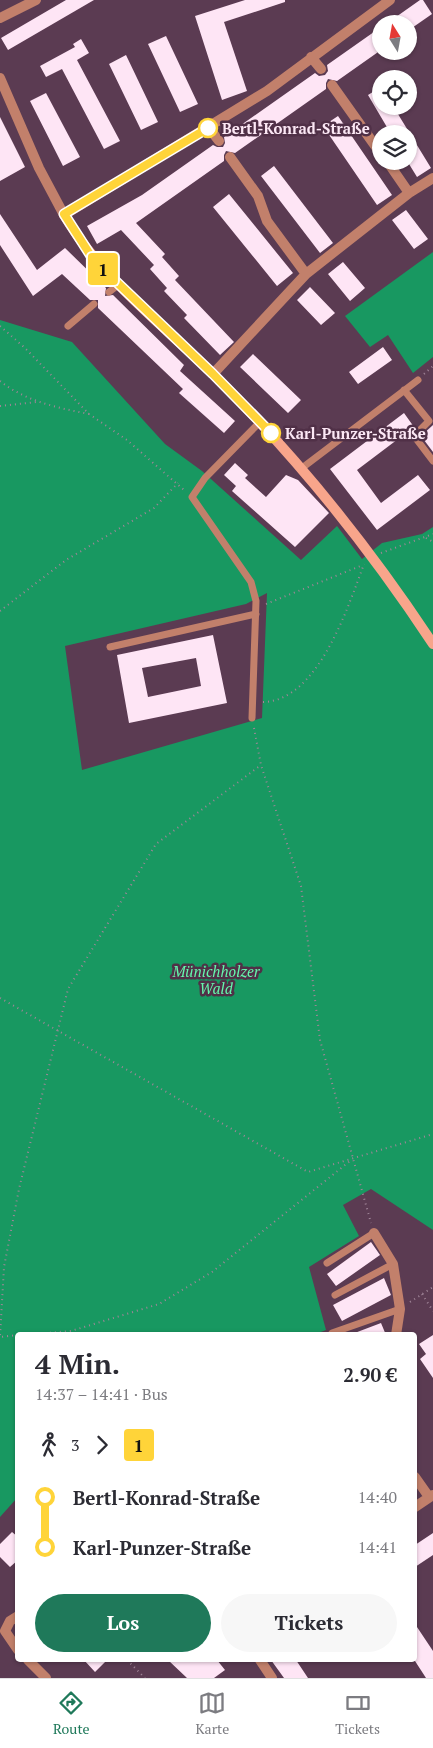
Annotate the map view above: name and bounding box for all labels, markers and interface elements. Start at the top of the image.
north arrow [372,15,418,60]
map controls [372,15,417,170]
button: locate [372,70,417,115]
marker: Bertl-Konrad-Straße [198,118,218,138]
place label: Bertl-Konrad-Straße [222,118,370,138]
button: layers [372,125,417,170]
line badge: 1 [87,253,119,285]
text: 1 [98,257,108,281]
marker: Karl-Punzer-Straße [261,423,281,443]
place label: Karl-Punzer-Straße [285,423,426,443]
park label: Münichholzer Wald [171,961,261,998]
text: 4 Min. [35,1345,120,1382]
text: 2.90 € [343,1362,397,1387]
text: 14:37 – 14:41 · Bus [35,1383,168,1405]
icon: walk [35,1431,63,1459]
icon: forward [88,1431,116,1459]
text: 1 [134,1433,144,1457]
text: 3 [71,1434,80,1456]
text: Bertl-Konrad-Straße [73,1485,260,1510]
text: 14:40 [358,1486,397,1508]
text: Karl-Punzer-Straße [73,1535,251,1560]
text: 14:41 [358,1536,397,1558]
button: Los [35,1594,211,1652]
button: Tickets [221,1594,397,1652]
tab: Route [53,1689,90,1738]
tab: Karte [196,1689,229,1738]
tab: Tickets [335,1689,380,1738]

